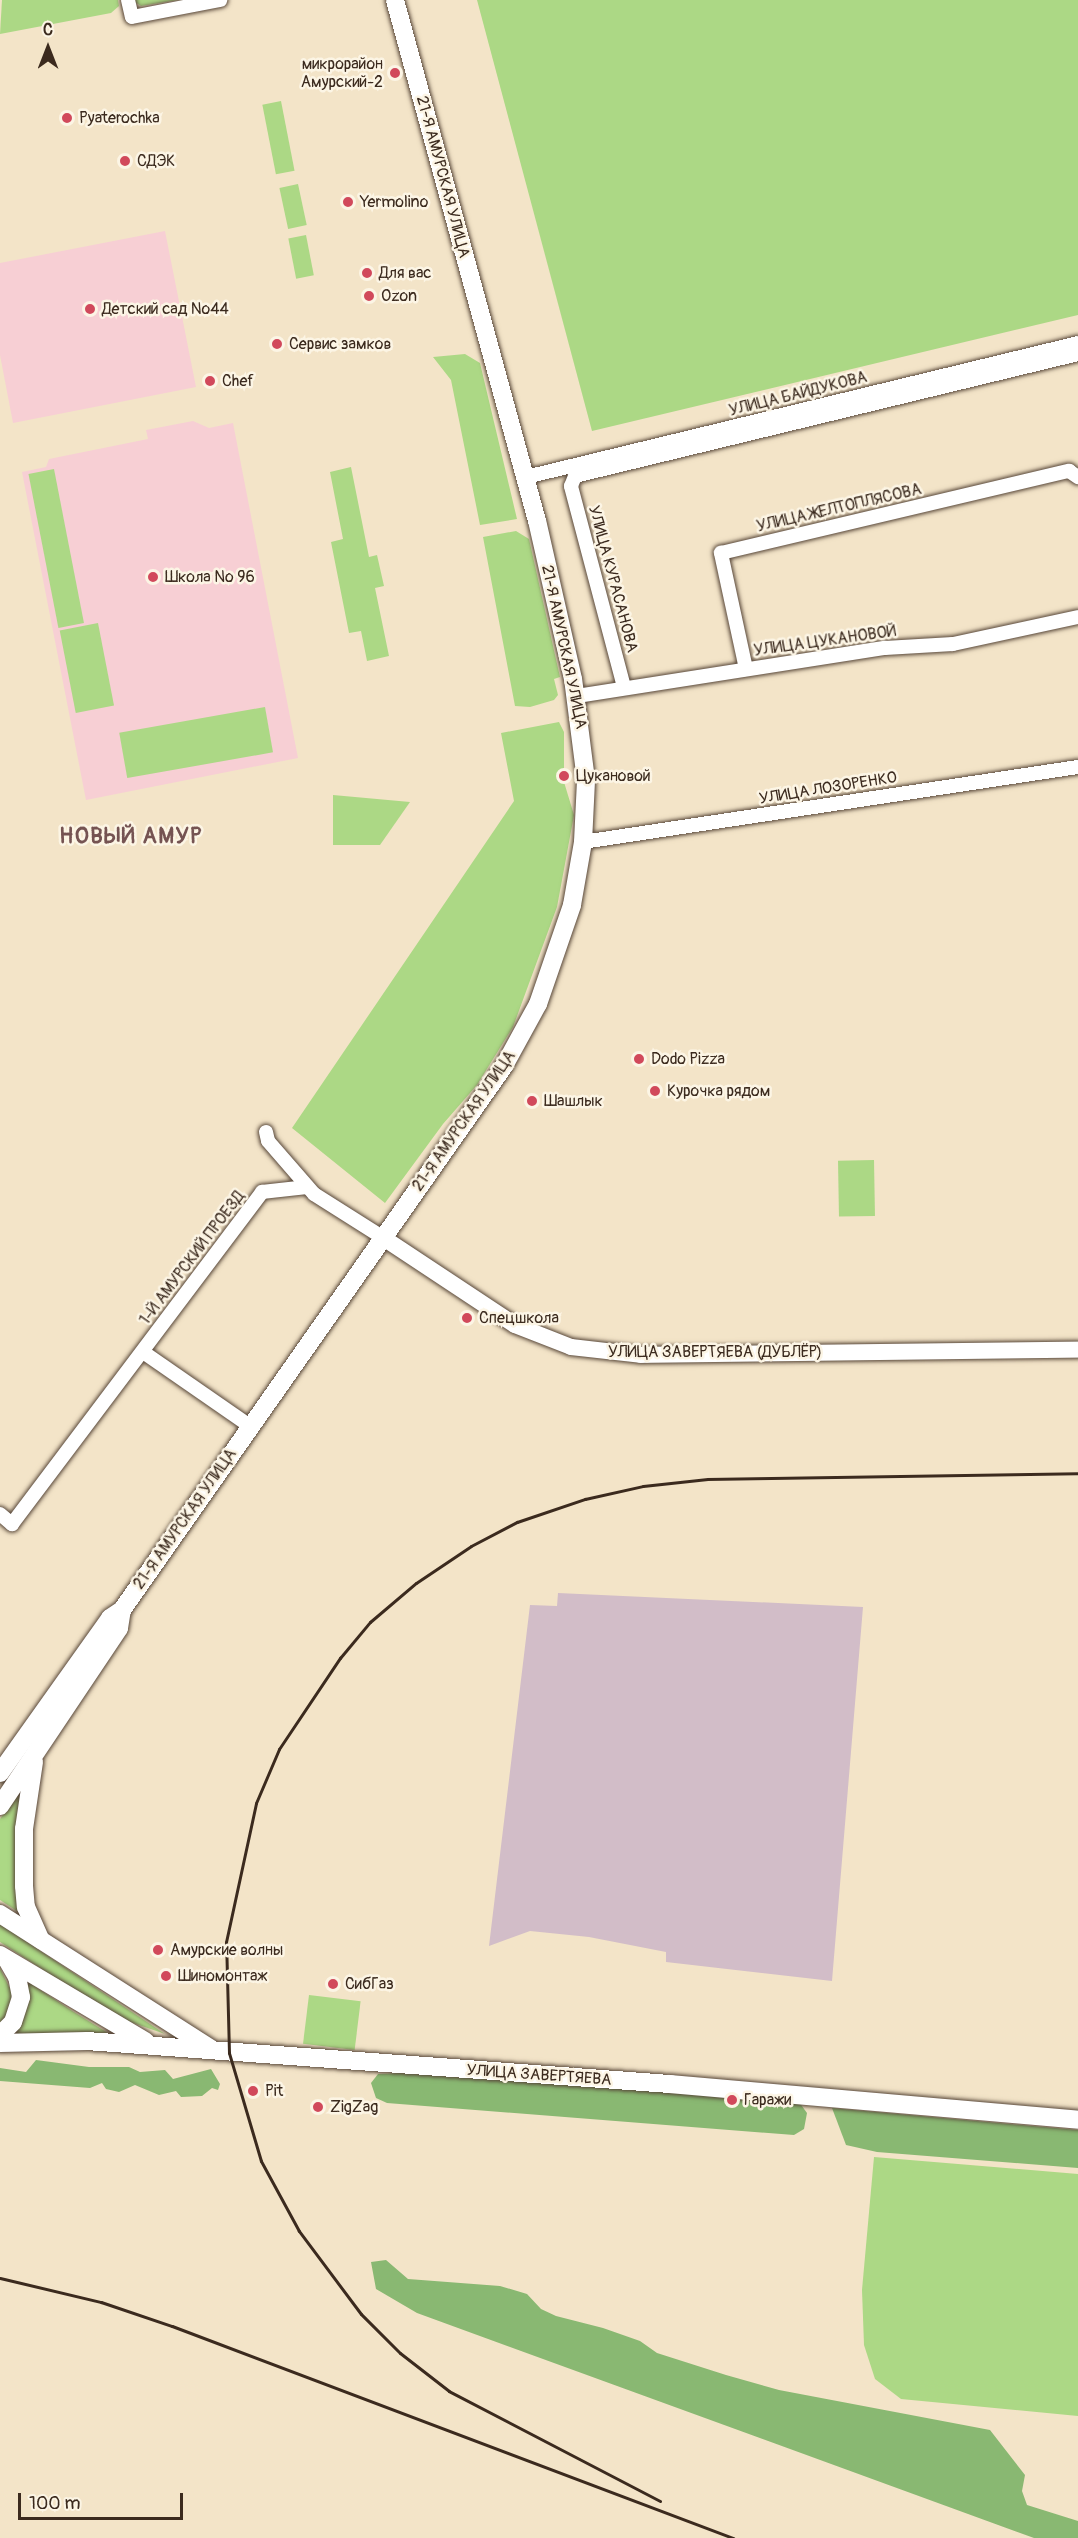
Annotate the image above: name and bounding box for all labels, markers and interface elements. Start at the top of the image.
north arrow [18,18,78,78]
text: С [43,20,53,40]
place label: микрорайон Амурский-2 [301,54,383,92]
marker: микрорайон Амурский-2 [388,66,402,80]
street label: 21-Я АМУРСКАЯ УЛИЦА [412,94,474,260]
place label: Pyaterochka [79,108,160,128]
marker: Pyaterochka [60,111,74,125]
place label: СДЭК [137,151,175,171]
marker: СДЭК [118,154,132,168]
place label: Yermolino [360,192,428,212]
marker: Yermolino [341,195,355,209]
place label: Для вас [379,263,431,283]
marker: Для вас [360,266,374,280]
place label: Ozon [381,286,417,306]
marker: Ozon [362,289,376,303]
place label: Детский сад №44 [102,299,229,319]
marker: Детский сад №44 [83,302,97,316]
place label: Сервис замков [289,334,391,354]
marker: Сервис замков [270,337,284,351]
street label: УЛИЦА БАЙДУКОВА [727,368,869,420]
place label: Chef [222,371,254,391]
marker: Chef [203,374,217,388]
street label: УЛИЦА ЖЕЛТОПЛЯСОВА [755,480,923,536]
street label: УЛИЦА КУРАСАНОВА [584,504,642,654]
street label: 21-Я АМУРСКАЯ УЛИЦА [537,563,591,731]
place label: Школа № 96 [165,567,255,587]
marker: Школа № 96 [146,570,160,584]
street label: УЛИЦА ЦУКАНОВОЙ [753,621,897,661]
place label: Цукановой [576,766,651,786]
street label: УЛИЦА ЛОЗОРЕНКО [758,768,898,808]
marker: Цукановой [557,769,571,783]
district label: НОВЫЙ АМУР [59,824,203,850]
street label: 21-Я АМУРСКАЯ УЛИЦА [408,1047,520,1195]
place label: Dodo Pizza [651,1049,725,1069]
marker: Dodo Pizza [632,1052,646,1066]
place label: Курочка рядом [667,1081,770,1101]
marker: Курочка рядом [648,1084,662,1098]
place label: Шашлык [544,1091,603,1111]
marker: Шашлык [525,1094,539,1108]
street label: 1-Й АМУРСКИЙ ПРОЕЗД [135,1187,249,1329]
place label: Спецшкола [479,1308,559,1328]
marker: Спецшкола [460,1311,474,1325]
street label: УЛИЦА ЗАВЕРТЯЕВА (ДУБЛЁР) [608,1342,822,1362]
street label: 21-Я АМУРСКАЯ УЛИЦА [129,1445,241,1593]
place label: Амурские волны [170,1940,283,1960]
marker: Амурские волны [151,1943,165,1957]
place label: Шиномонтаж [178,1966,268,1986]
marker: Шиномонтаж [159,1969,173,1983]
place label: СибГаз [345,1974,394,1994]
marker: СибГаз [326,1977,340,1991]
street label: УЛИЦА ЗАВЕРТЯЕВА [466,2060,612,2090]
place label: Pit [265,2081,283,2101]
marker: Pit [246,2084,260,2098]
place label: Гаражи [744,2090,791,2110]
marker: Гаражи [725,2093,739,2107]
place label: ZigZag [330,2097,378,2117]
marker: ZigZag [311,2100,325,2114]
scale bar [21,2481,186,2519]
text: 100 m [29,2492,81,2515]

